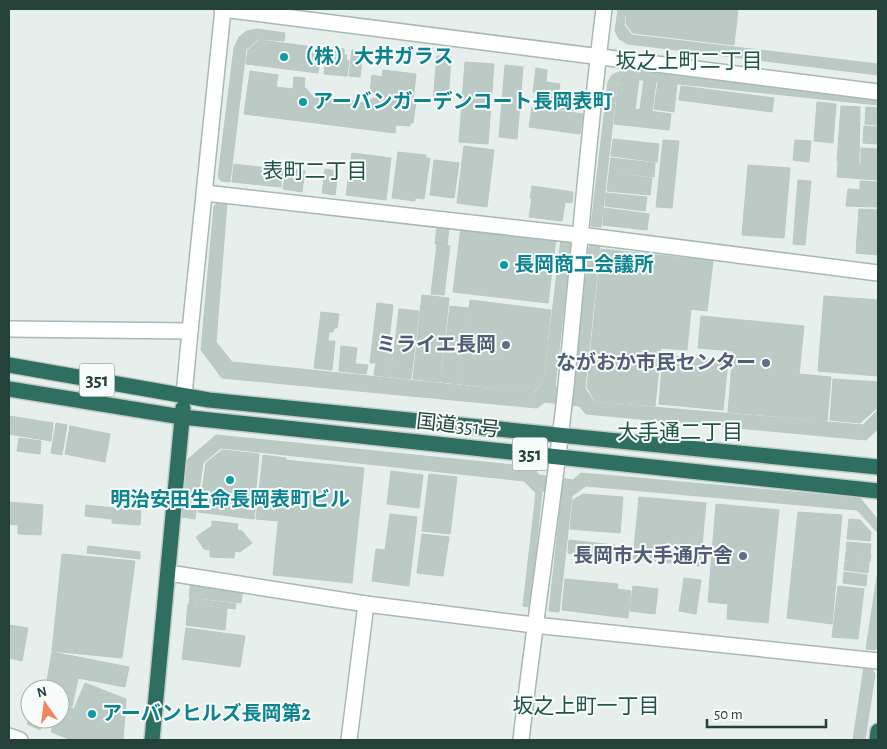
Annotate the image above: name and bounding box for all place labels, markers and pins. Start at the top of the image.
place label: （株）大井ガラス [294,45,454,67]
marker: （株）大井ガラス [278,51,290,63]
place label: アーバンガーデンコート長岡表町 [313,90,613,112]
marker: アーバンガーデンコート長岡表町 [297,96,309,108]
place label: 長岡商工会議所 [514,254,654,275]
marker: 長岡商工会議所 [498,259,510,271]
place label: ミライエ長岡 [376,334,496,355]
marker: ミライエ長岡 [500,339,512,351]
place label: ながおか市民センター [556,351,756,373]
marker: ながおか市民センター [760,357,772,369]
marker: 明治安田生命長岡表町ビル [224,474,236,486]
place label: 明治安田生命長岡表町ビル [110,488,350,510]
place label: 長岡市大手通庁舎 [573,545,733,566]
marker: 長岡市大手通庁舎 [737,550,749,562]
place label: アーバンヒルズ長岡第2 [102,702,311,724]
marker: アーバンヒルズ長岡第2 [86,708,98,720]

